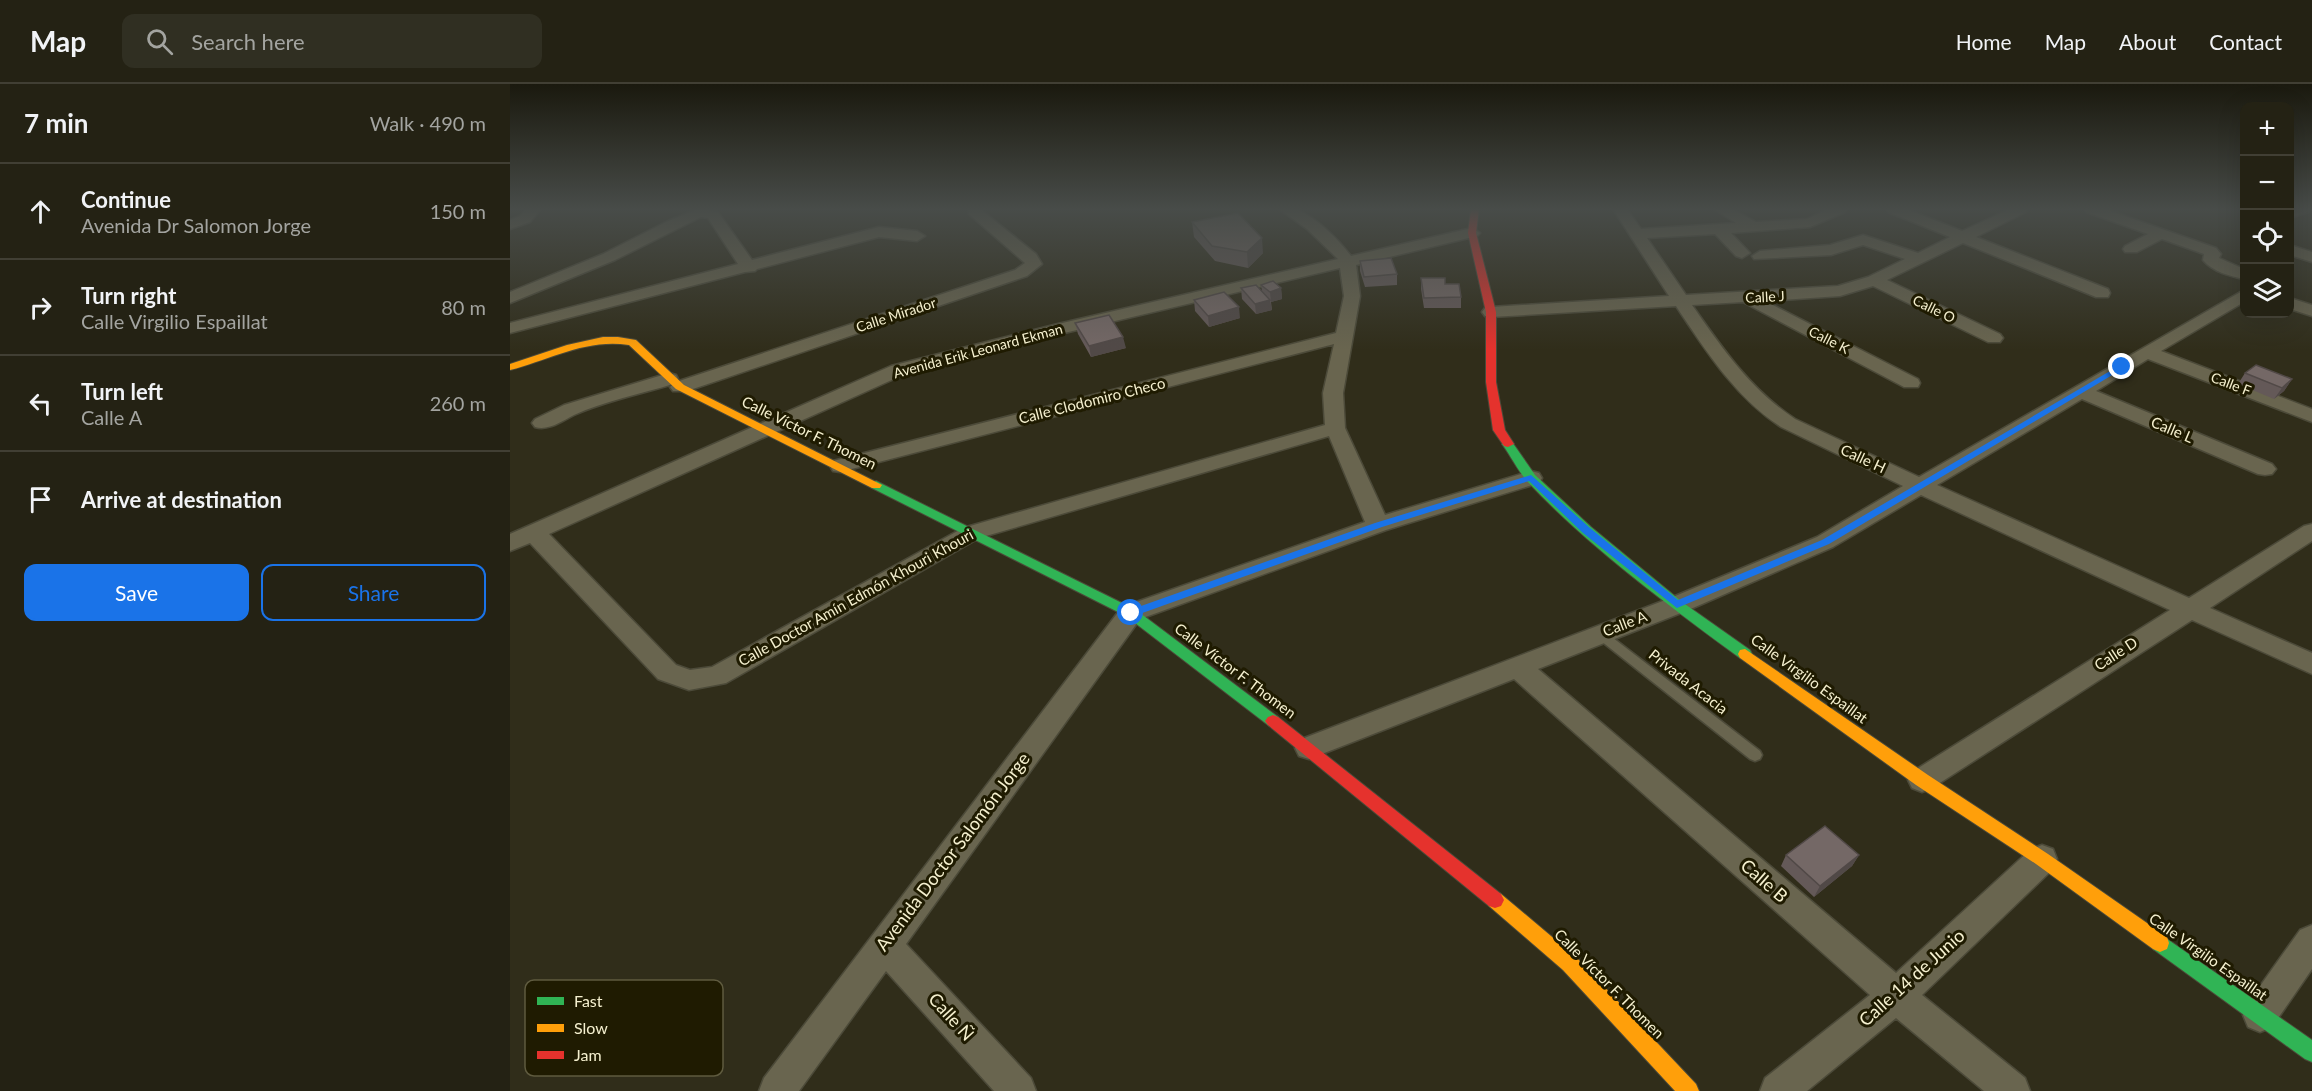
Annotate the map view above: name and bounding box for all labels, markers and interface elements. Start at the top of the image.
search box [122,14,542,68]
text: Map [30,24,86,58]
icon: search [143,25,176,58]
text: Search here [191,28,305,55]
text: Home [1956,29,2012,54]
text: Map [2045,29,2086,54]
text: About [2119,29,2176,54]
text: Contact [2209,29,2282,54]
map controls [2240,102,2294,318]
button: + [2240,102,2294,156]
text: 7 min [24,107,88,139]
text: Walk · 490 m [370,111,486,135]
button: − [2240,156,2294,210]
text: Continue [81,186,171,213]
icon: ahead [24,195,57,228]
text: 150 m [430,199,486,223]
button: locate [2240,210,2294,264]
text: Avenida Dr Salomon Jorge [81,213,311,237]
button: layers [2240,264,2294,318]
text: Turn right [81,282,176,309]
street label: Calle J [1745,287,1785,306]
icon: right [24,291,57,324]
street label: Calle O [1910,291,1958,326]
street label: Calle Mirador [854,294,938,335]
text: 80 m [441,295,486,319]
text: Calle Virgilio Espaillat [81,309,268,333]
street label: Avenida Erik Leonard Ekman [891,320,1064,381]
street label: Calle K [1806,322,1853,357]
route end [2108,353,2134,379]
street label: Calle F [2209,368,2254,399]
street label: Calle Clodomiro Checo [1017,373,1167,427]
text: Turn left [81,378,163,405]
icon: left [24,387,57,420]
text: 260 m [430,391,486,415]
street label: Calle Víctor F. Thomen [739,392,880,472]
text: Calle A [81,405,142,429]
street label: Calle L [2149,412,2196,446]
street label: Calle H [1838,440,1889,476]
icon: arrive [24,483,57,516]
text: Arrive at destination [81,486,282,513]
street label: Calle Doctor Amín Edmón Khouri Khouri [735,525,976,669]
button: Save [24,564,249,621]
button: Share [261,564,486,621]
route start [1117,599,1143,625]
street label: Calle A [1600,606,1650,640]
street label: Calle Víctor F. Thomen [1171,619,1300,722]
street label: Calle Virgilio Espaillat [1748,630,1872,727]
street label: Calle D [2091,633,2140,674]
street label: Privada Acacia [1646,645,1732,718]
street label: Avenida Doctor Salomón Jorge [870,748,1034,955]
street label: Calle B [1737,854,1793,907]
street label: Calle Virgilio Espaillat [2146,909,2272,1004]
street label: Calle 14 de Junio [1854,924,1969,1030]
street label: Calle Víctor F. Thomen [1551,925,1668,1042]
legend [525,980,723,1076]
street label: Calle Ñ [924,988,979,1045]
text: Fast [574,991,603,1010]
text: Slow [574,1018,608,1037]
text: Jam [574,1045,602,1064]

